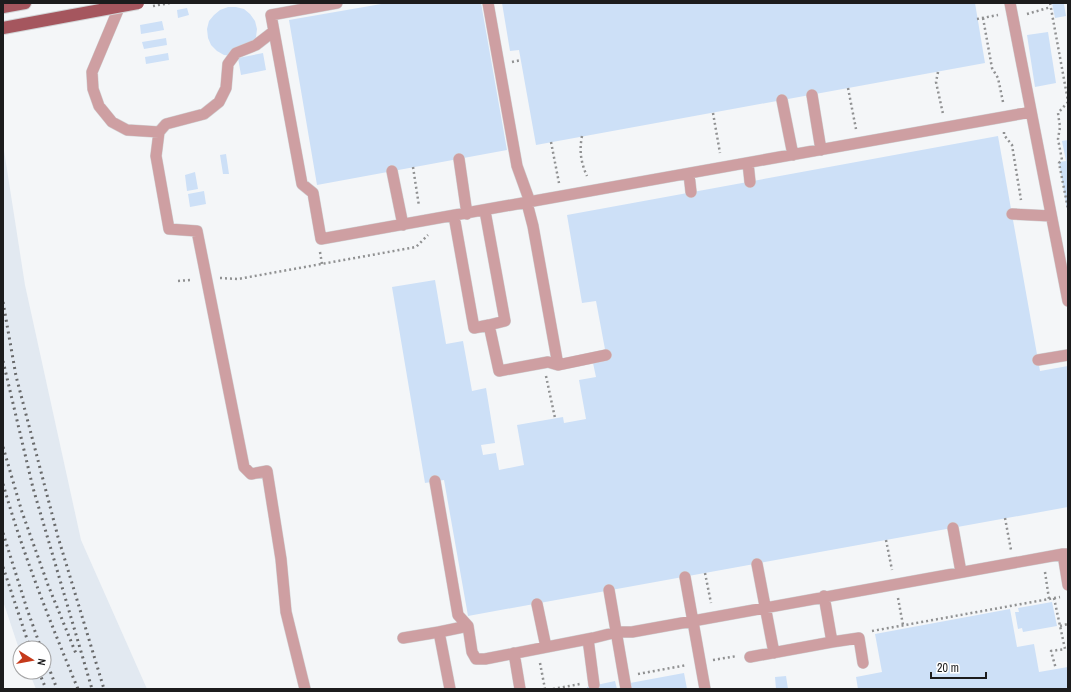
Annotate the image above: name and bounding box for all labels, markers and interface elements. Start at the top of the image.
north arrow [12,640,52,680]
scale bar [931,654,986,680]
text: N [34,657,49,666]
text: 20 m [937,660,959,676]

